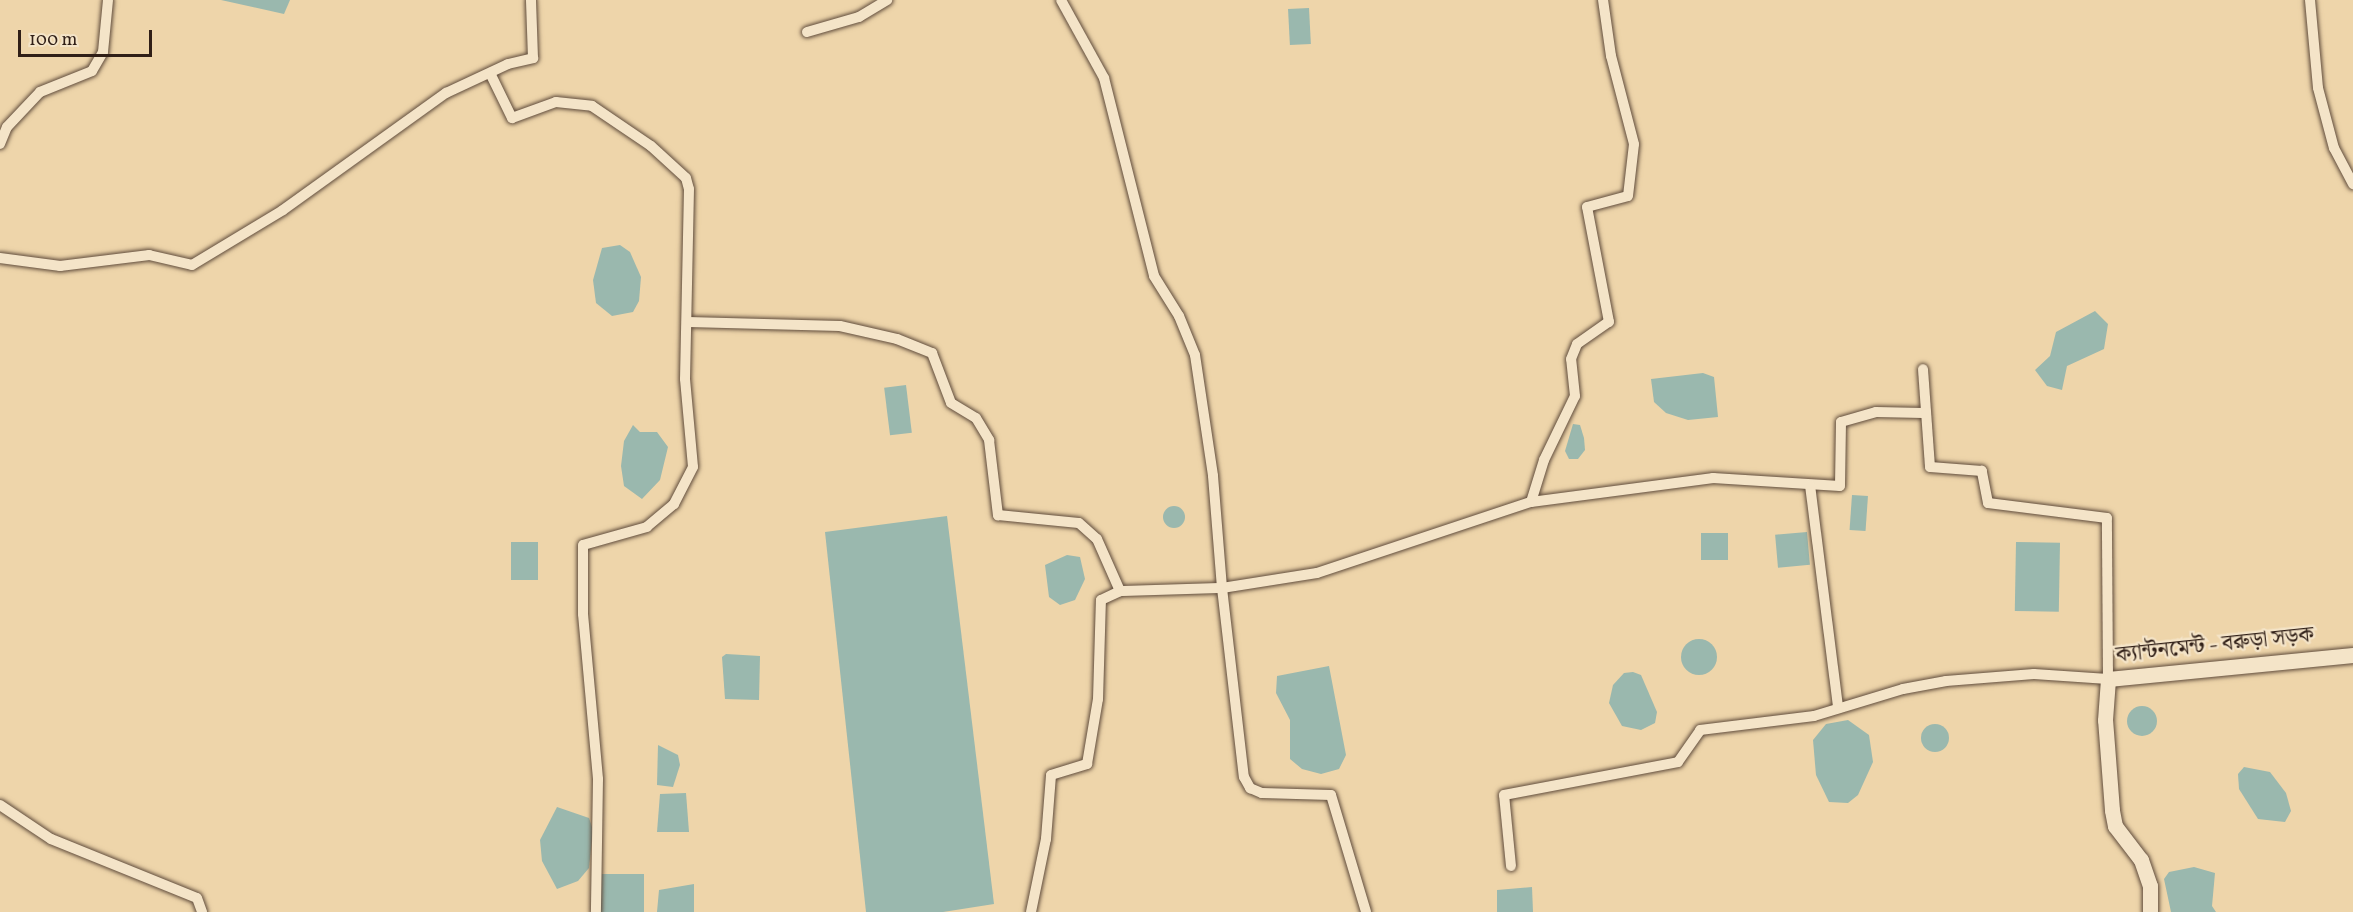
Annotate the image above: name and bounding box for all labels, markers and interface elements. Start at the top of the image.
scale bar [21,18,154,56]
text: 100 m [29,28,78,53]
street label: ক্যান্টনমেন্ট - বরুড়া সড়ক [2114,622,2316,670]

